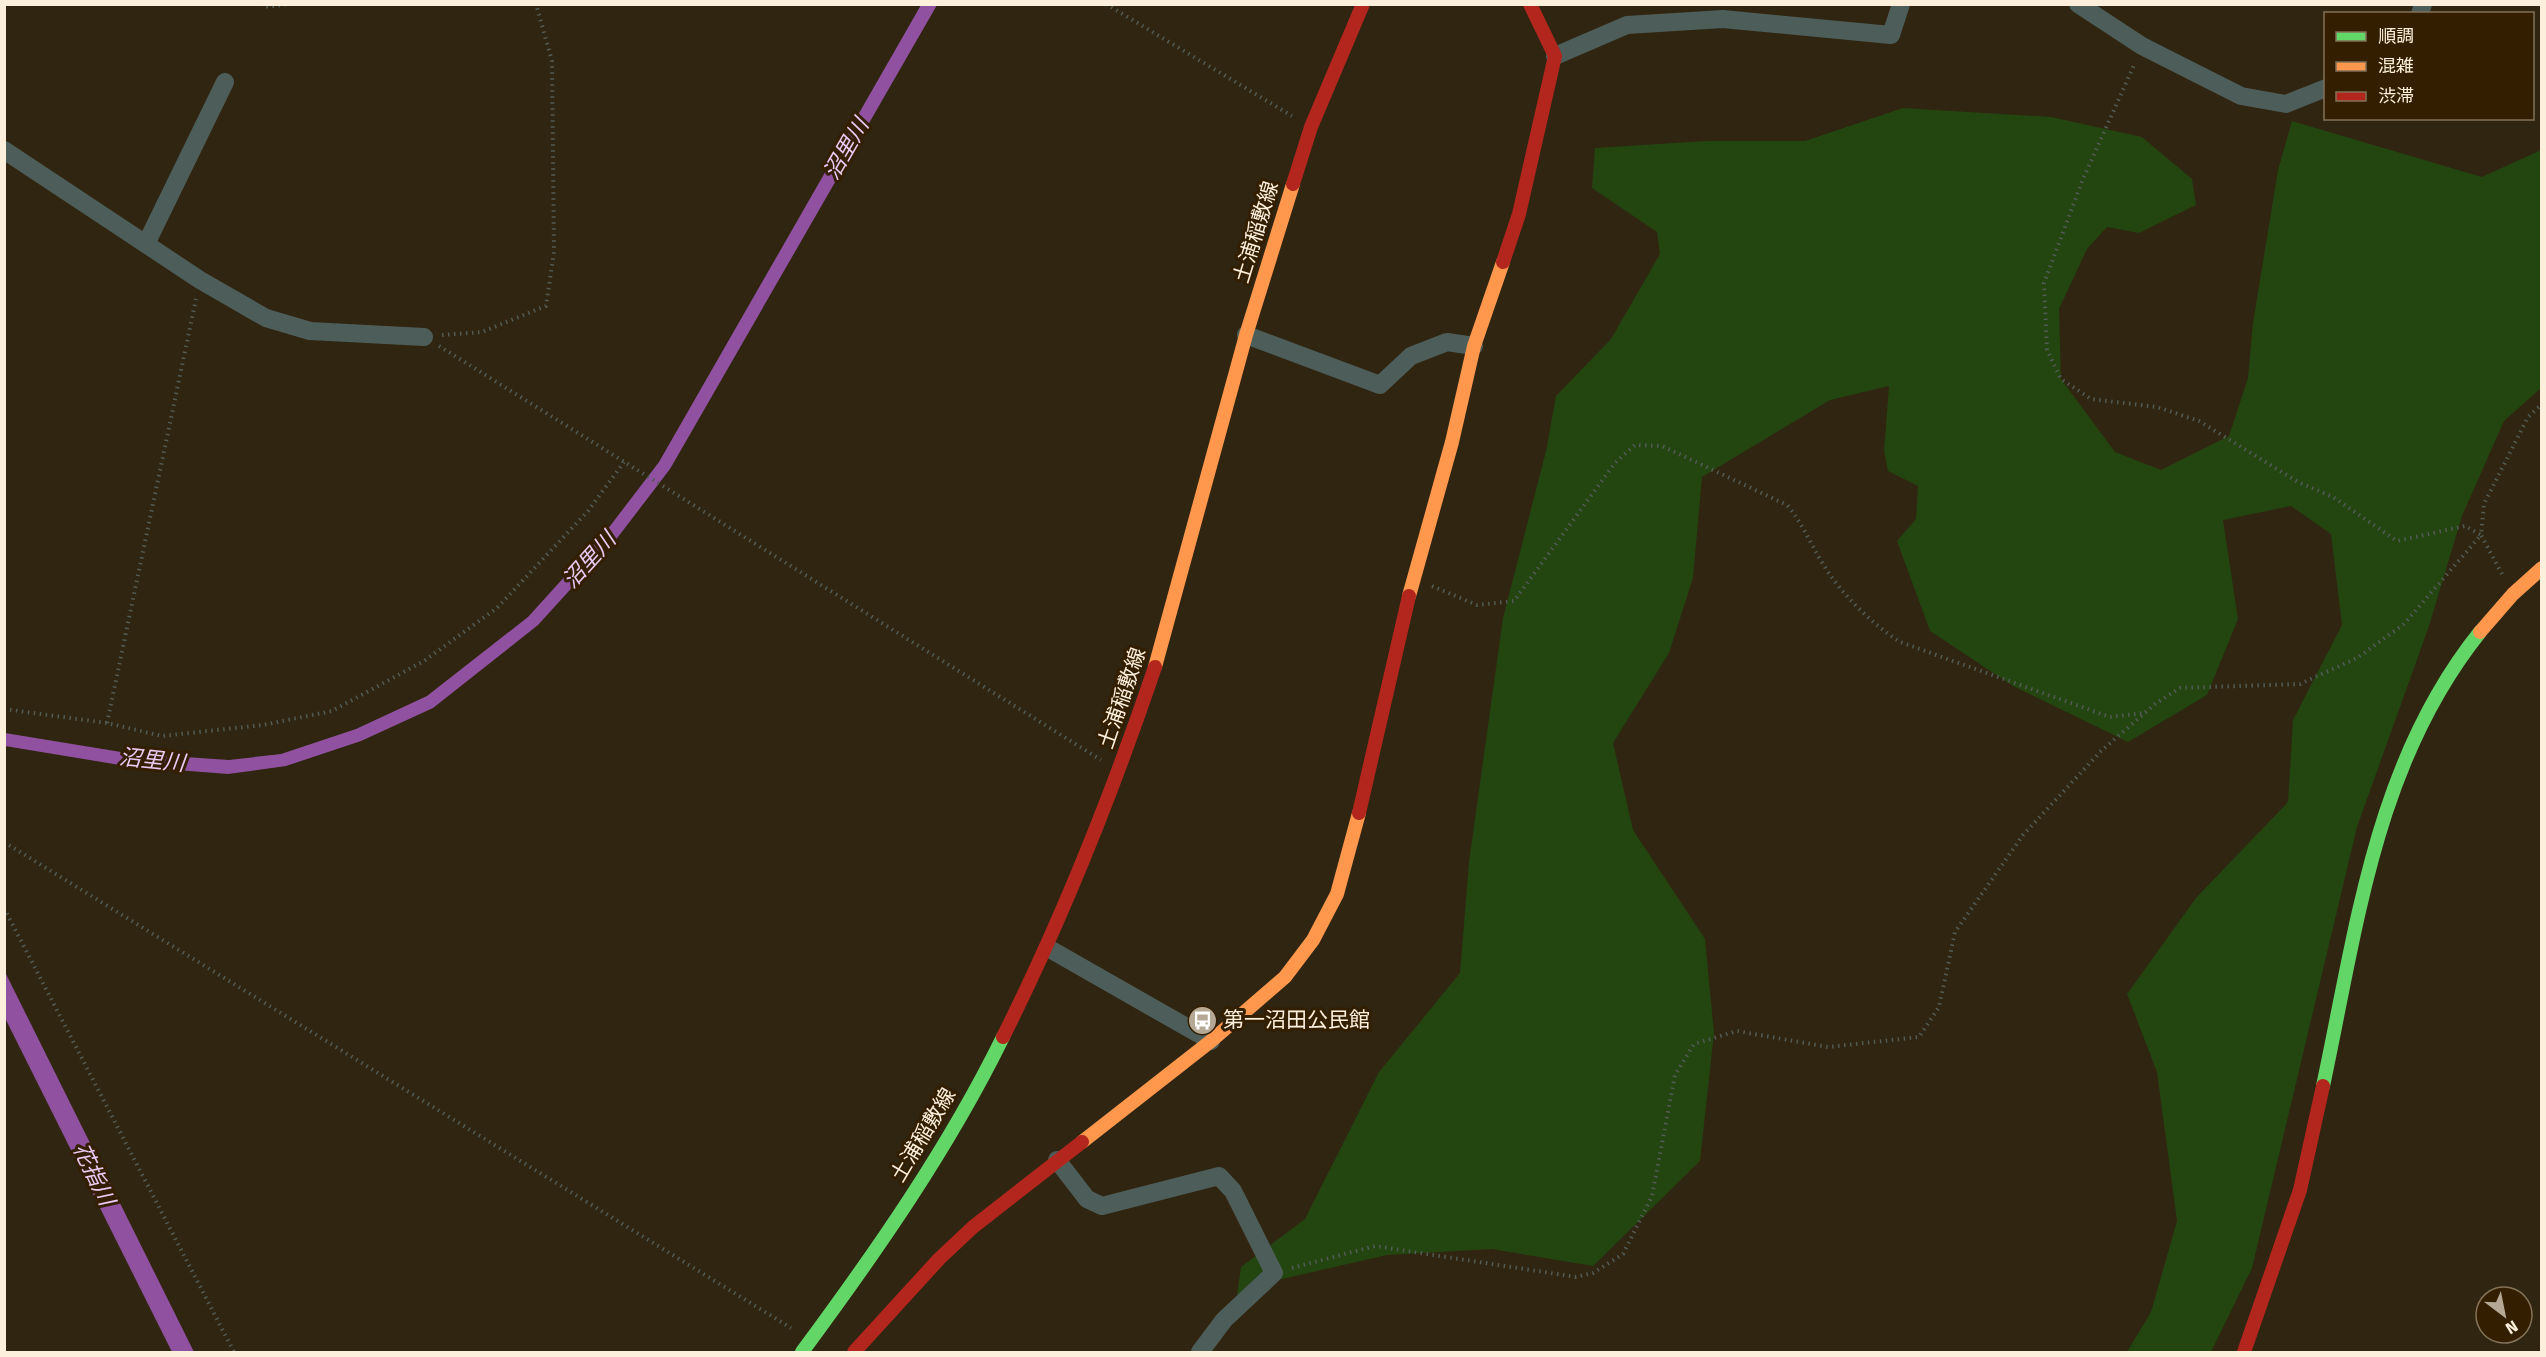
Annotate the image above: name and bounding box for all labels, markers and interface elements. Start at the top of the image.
legend [2324,12,2534,120]
text: 順調 [2378,25,2414,47]
text: 混雑 [2378,55,2414,77]
text: 渋滞 [2378,85,2414,107]
water label: 沼里川 [818,112,875,184]
street label: 土浦稲敷線 [1228,178,1284,286]
water label: 沼里川 [557,525,622,594]
street label: 土浦稲敷線 [1093,644,1151,752]
water label: 沼里川 [118,743,188,777]
bus stop icon: 第一沼田公民館 [1186,1004,1218,1036]
place label: 第一沼田公民館 [1223,1007,1370,1033]
street label: 土浦稲敷線 [885,1083,961,1187]
water label: 花指川 [67,1138,121,1211]
north arrow [2474,1285,2534,1345]
text: N [2502,1316,2521,1338]

